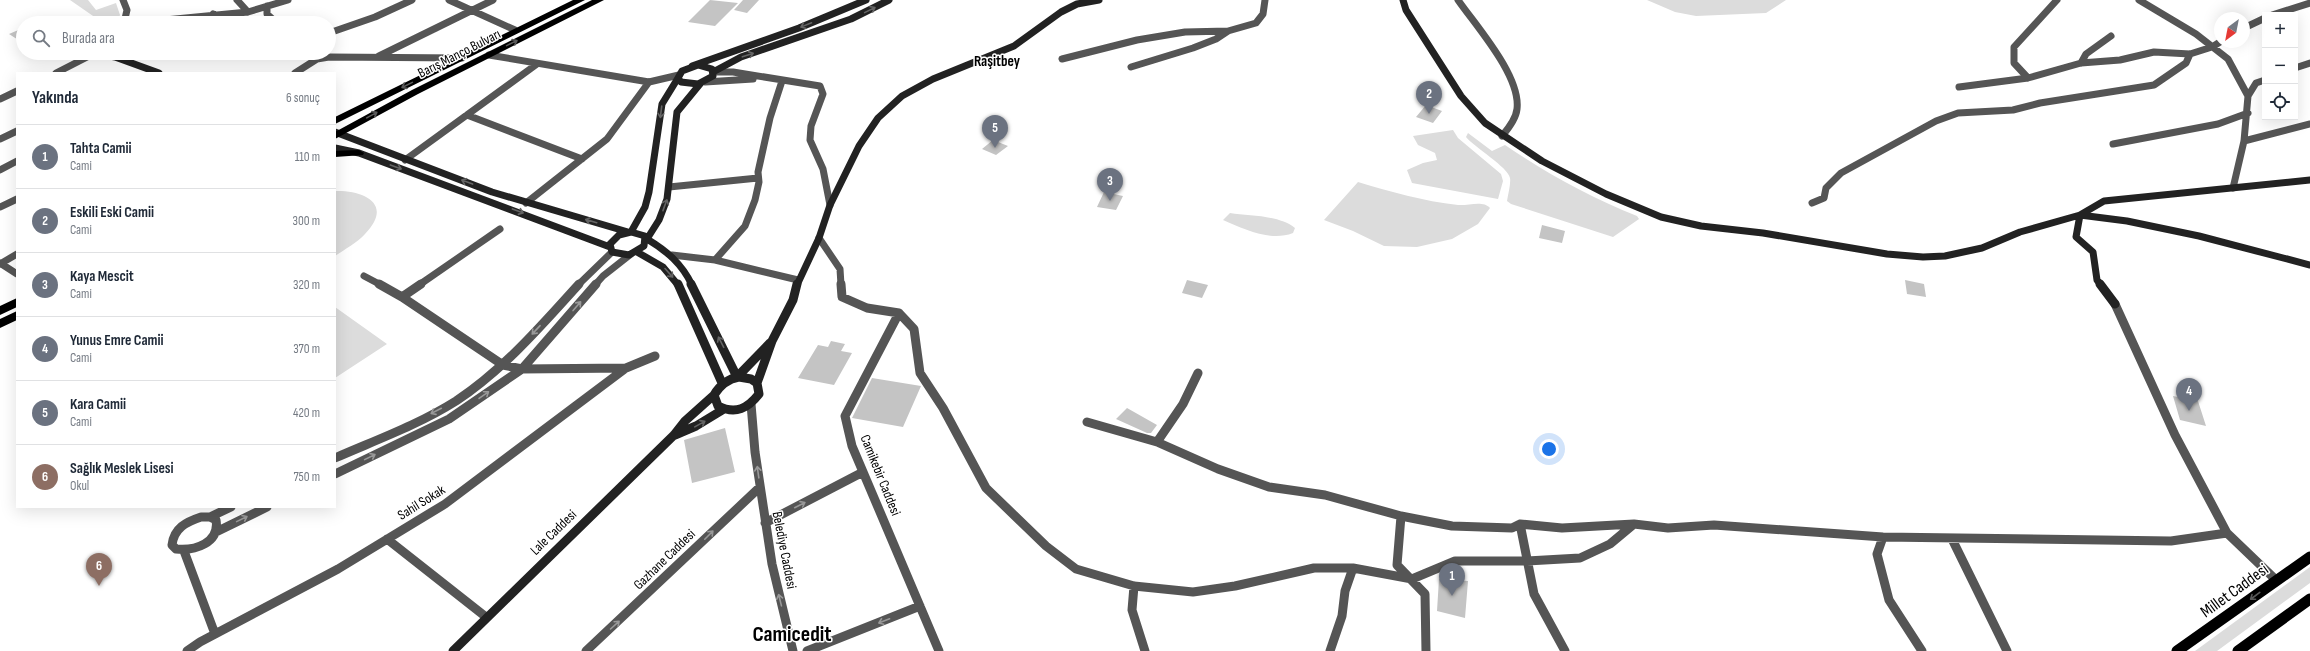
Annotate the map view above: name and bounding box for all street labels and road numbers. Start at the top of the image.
street label: Barış Manço Bulvarı [415,25,504,82]
street label: Camikebir Caddesi [857,432,904,518]
street label: Sahil Sokak [394,481,449,524]
street label: Lale Caddesi [527,506,580,559]
street label: Belediye Caddesi [769,510,800,590]
street label: Gazhane Caddesi [630,526,699,593]
street label: Millet Caddesi [2197,559,2272,622]

